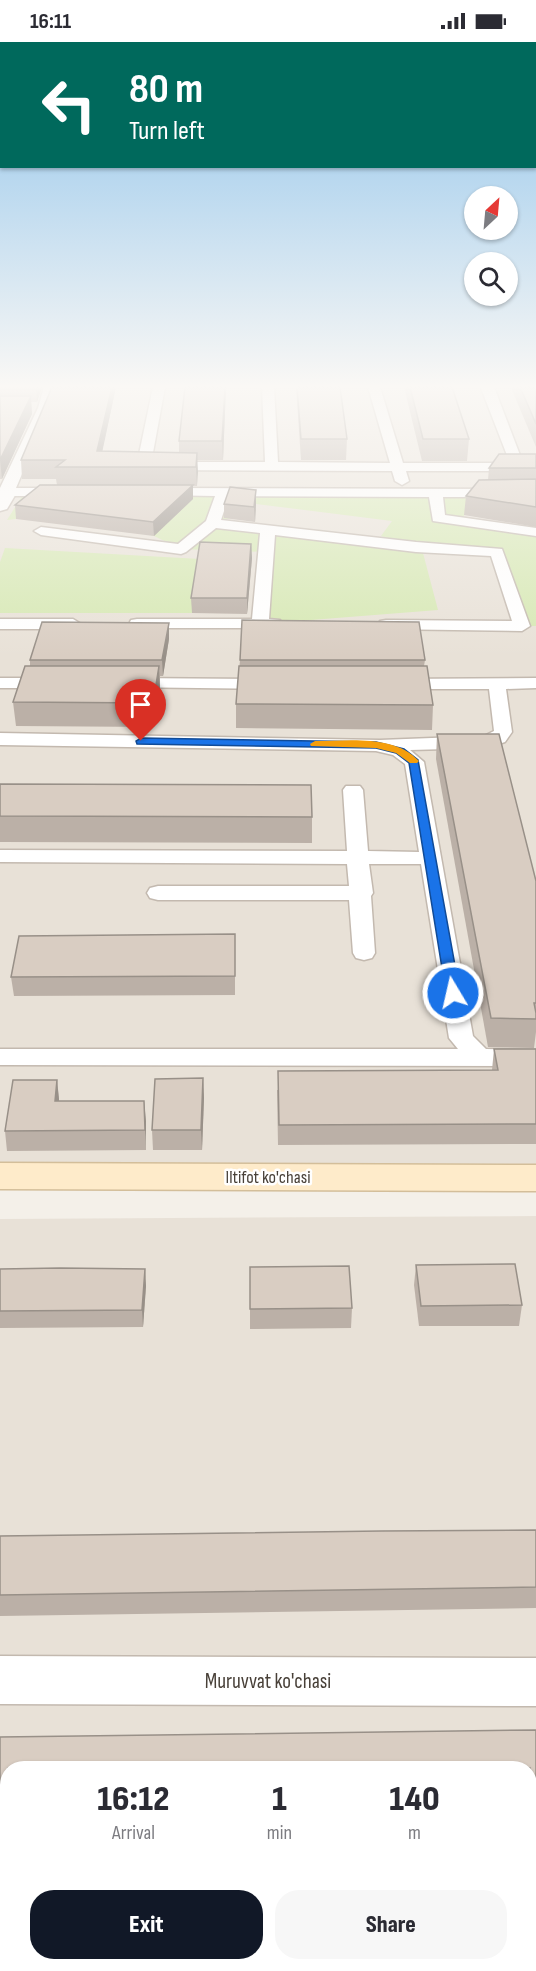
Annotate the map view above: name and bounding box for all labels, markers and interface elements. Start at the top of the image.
text: 16:11 [30,8,71,35]
text: 80 m [129,64,203,115]
icon: left [30,66,108,144]
text: Turn left [129,115,205,147]
north arrow [464,186,518,240]
map controls [464,186,518,306]
button: search [464,252,518,306]
pin [115,679,166,741]
icon: arrive [124,688,157,721]
position arrow [421,961,485,1025]
street label: Iltifot ko'chasi [226,1167,310,1188]
street label: Muruvvat ko'chasi [205,1669,331,1694]
text: 16:12 [97,1778,170,1821]
text: 1 [272,1778,287,1821]
text: 140 [389,1778,440,1821]
text: Arrival [112,1821,155,1845]
text: min [267,1821,292,1845]
text: m [408,1821,421,1845]
button: Exit [30,1890,263,1959]
button: Share [275,1890,507,1959]

